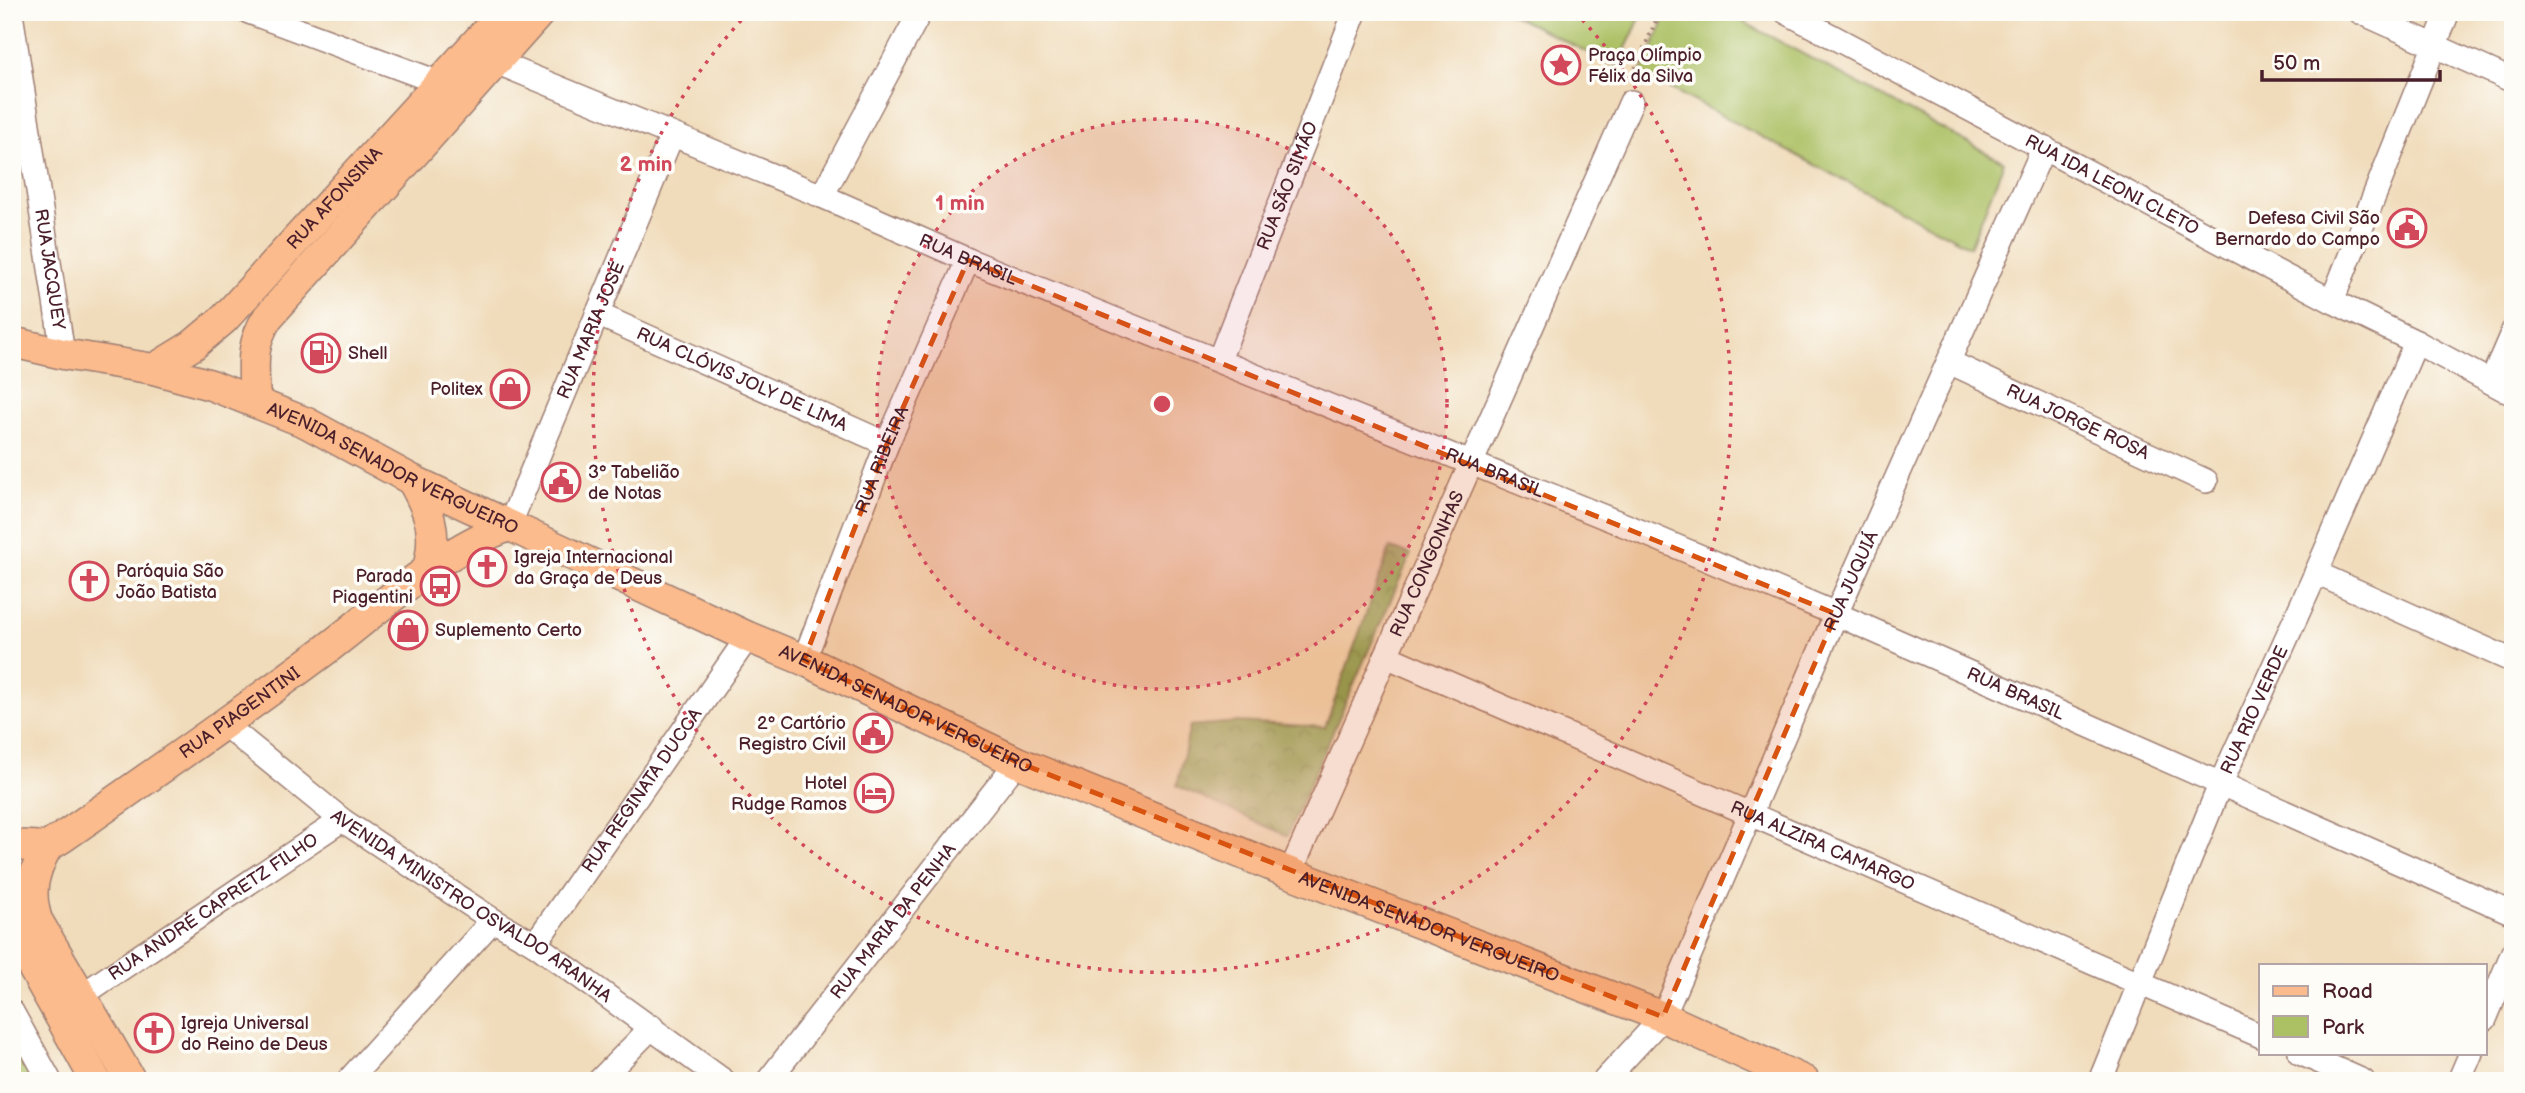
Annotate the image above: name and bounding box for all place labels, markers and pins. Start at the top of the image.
place icon: Praça Olímpio Félix da Silva [1540,44,1582,86]
place label: Praça Olímpio Félix da Silva [1588,45,1702,87]
public building icon: Defesa Civil São Bernardo do Campo [2386,207,2428,249]
place label: Defesa Civil São Bernardo do Campo [2215,208,2380,250]
fuel station icon: Shell [300,332,342,374]
place label: Shell [348,343,388,364]
shop icon: Politex [489,368,531,410]
place label: Politex [430,379,484,400]
centre of rings [1150,392,1174,416]
public building icon: 3º Tabelião de Notas [540,461,582,503]
place label: 3º Tabelião de Notas [588,462,680,504]
church icon: Igreja Internacional da Graça de Deus [466,546,508,588]
place label: Igreja Internacional da Graça de Deus [514,547,673,589]
church icon: Paróquia São João Batista [68,560,110,602]
place label: Paróquia São João Batista [116,561,224,603]
bus stop icon: Parada Piagentini [419,565,461,607]
place label: Parada Piagentini [332,566,413,608]
shop icon: Suplemento Certo [387,609,429,651]
place label: Suplemento Certo [435,620,582,641]
public building icon: 2º Cartório Registro Cívil [852,712,894,754]
place label: 2º Cartório Registro Cívil [738,713,846,755]
hotel icon: Hotel Rudge Ramos [853,772,895,814]
place label: Hotel Rudge Ramos [731,773,847,815]
church icon: Igreja Universal do Reino de Deus [133,1012,175,1054]
place label: Igreja Universal do Reino de Deus [181,1013,328,1055]

